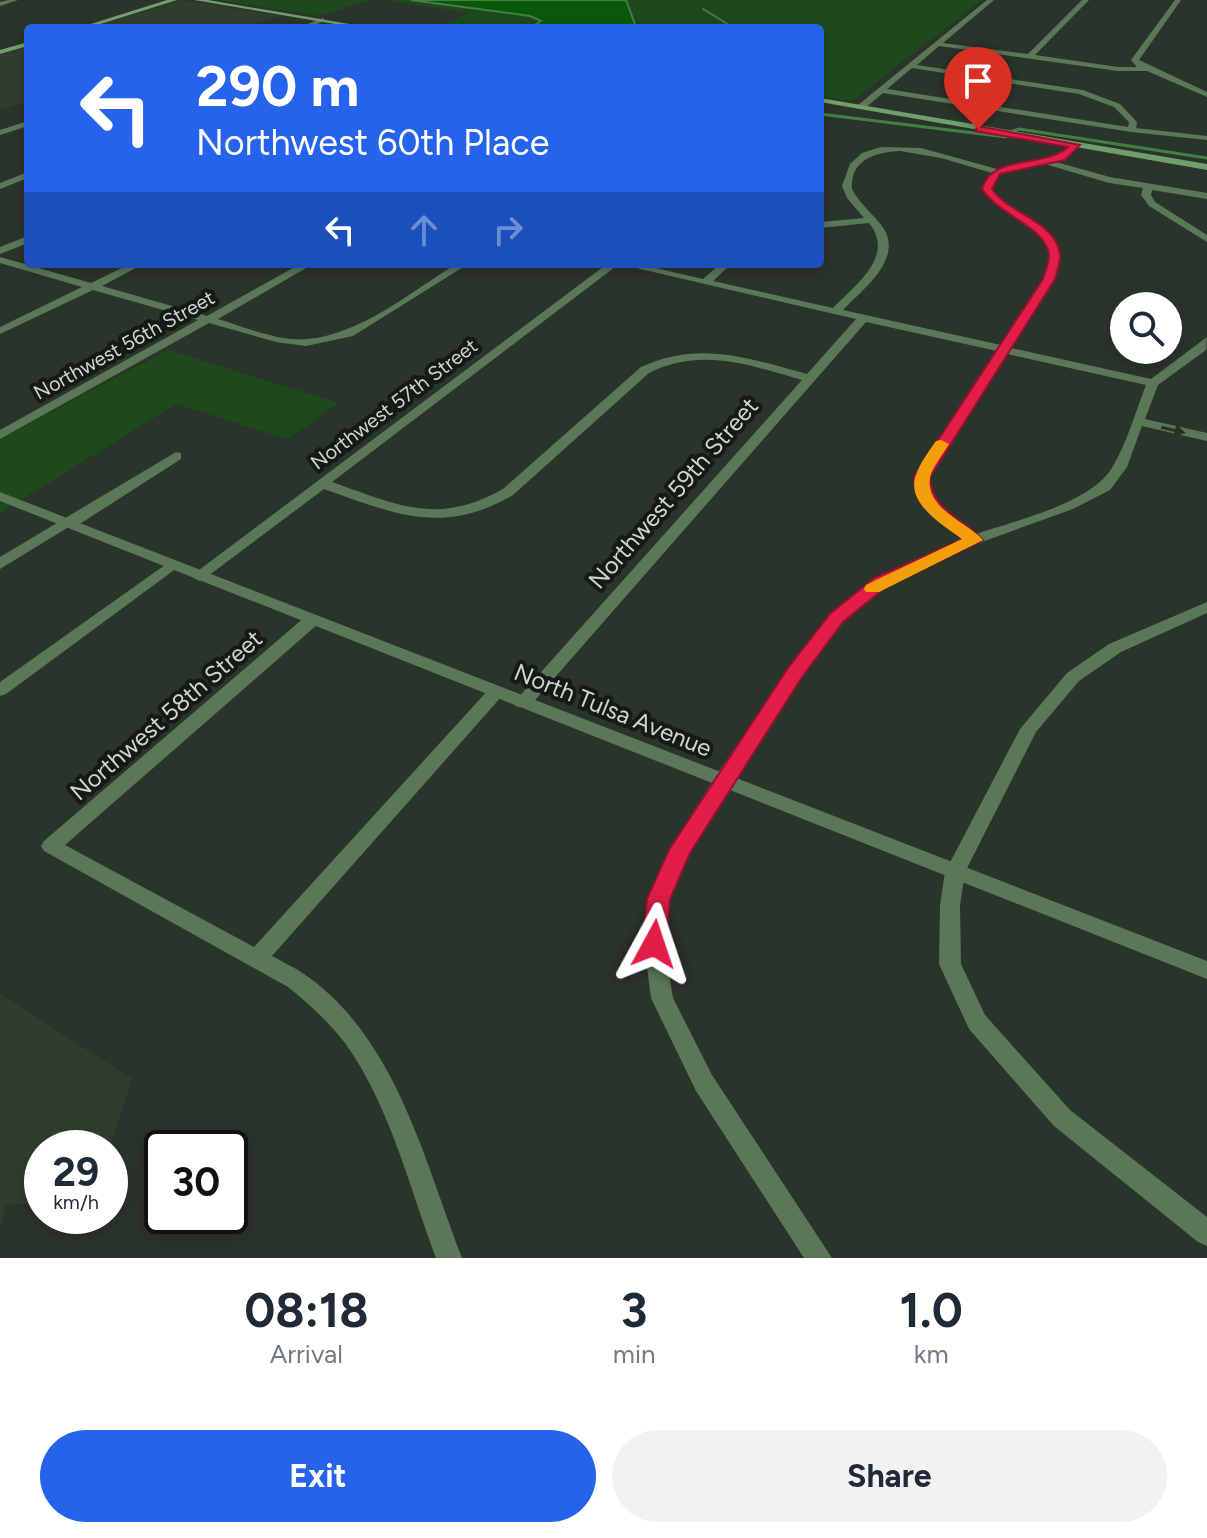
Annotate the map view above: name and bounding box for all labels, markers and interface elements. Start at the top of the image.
pin [944,47,1012,129]
text: 290 m [196,53,359,120]
icon: left [64,56,168,160]
icon: arrive [956,59,1000,103]
text: Northwest 60th Place [196,121,549,164]
icon: left [318,208,362,252]
icon: ahead [402,208,446,252]
icon: right [486,208,530,252]
street label: Northwest 56th Street [29,285,219,405]
map controls [1110,292,1182,364]
button: search [1110,292,1182,364]
street label: Northwest 57th Street [306,333,482,475]
street label: Northwest 59th Street [582,392,764,594]
one-way arrow [1161,424,1186,436]
street label: Northwest 58th Street [64,624,268,806]
street label: North Tulsa Avenue [510,657,716,763]
position arrow [612,902,696,986]
speed limit sign: 30 [144,1130,248,1234]
text: 29 [53,1148,99,1196]
text: km/h [53,1190,99,1214]
text: 08:18 [244,1281,369,1339]
text: 3 [621,1281,648,1339]
text: 1.0 [900,1281,963,1339]
text: Arrival [270,1338,343,1370]
text: min [613,1338,655,1370]
text: km [914,1338,949,1370]
button: Exit [40,1430,596,1522]
button: Share [612,1430,1167,1522]

